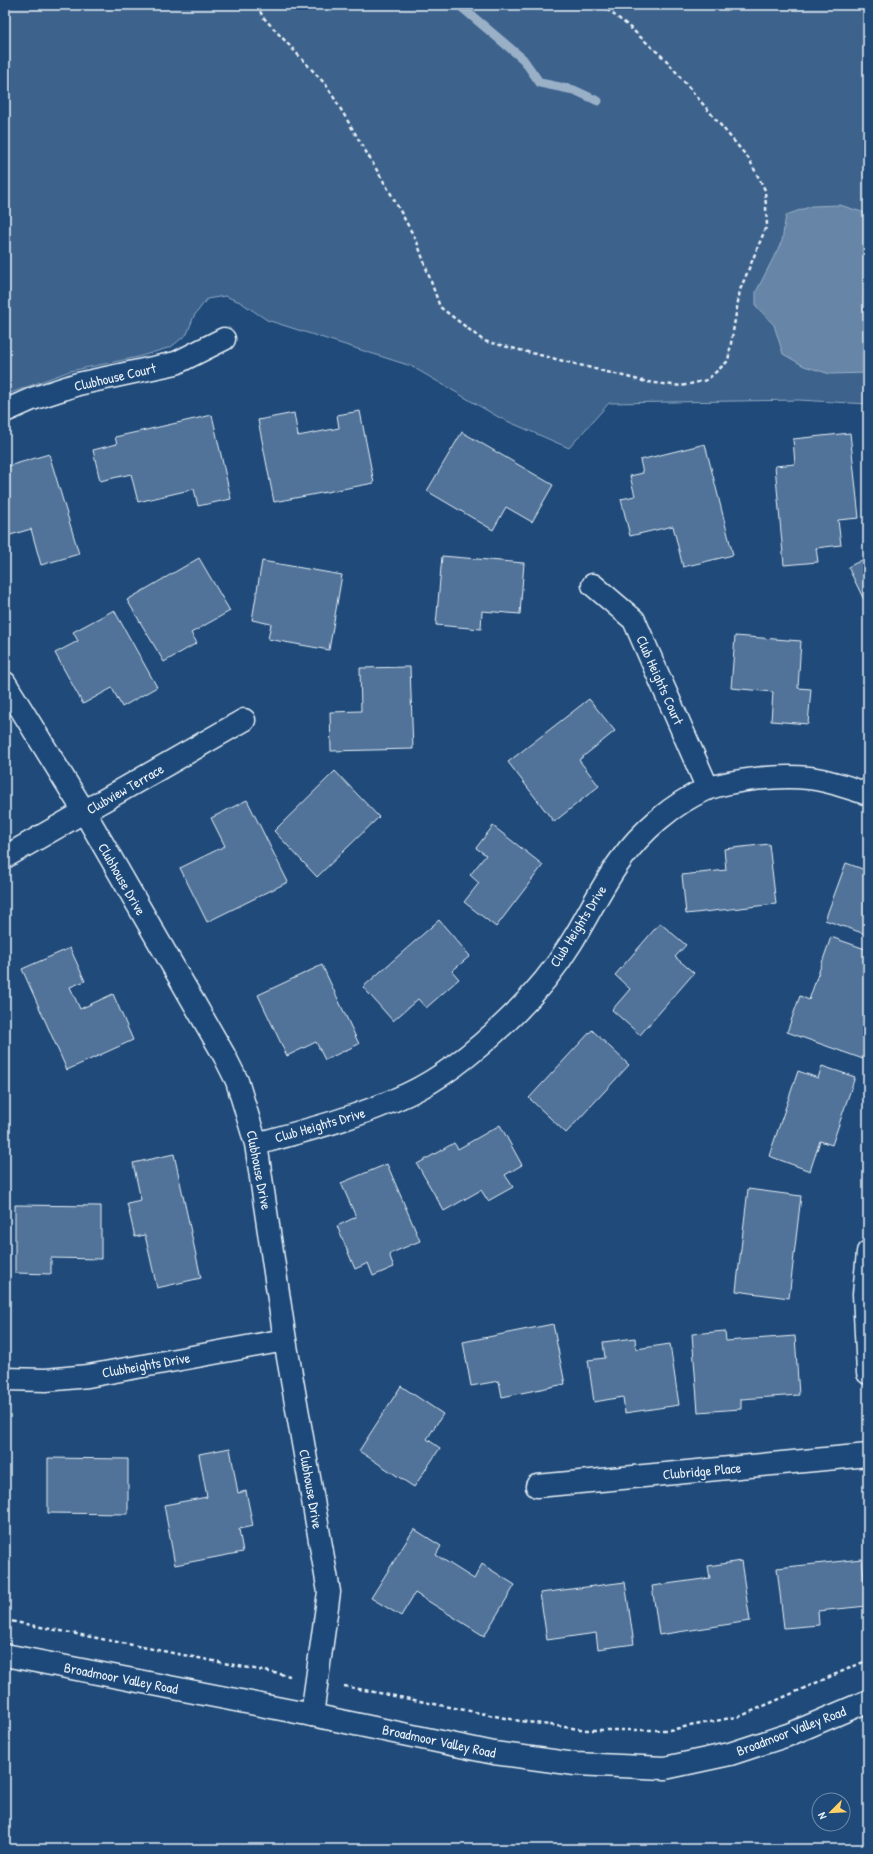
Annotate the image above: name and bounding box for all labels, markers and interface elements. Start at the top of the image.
street label: Clubhouse Court [72,358,158,395]
street label: Club Heights Court [631,632,689,728]
street label: Clubview Terrace [83,759,167,818]
street label: Clubhouse Drive [94,839,151,919]
street label: Club Heights Drive [545,881,611,971]
street label: Club Heights Drive [272,1102,368,1147]
street label: Clubhouse Drive [242,1129,277,1212]
street label: Clubheights Drive [100,1347,192,1383]
street label: Clubhouse Drive [295,1448,328,1531]
street label: Clubridge Place [662,1458,743,1484]
street label: Broadmoor Valley Road [62,1657,180,1699]
street label: Broadmoor Valley Road [733,1701,849,1761]
street label: Broadmoor Valley Road [380,1719,498,1763]
north arrow [811,1792,851,1832]
text: N [814,1810,829,1822]

